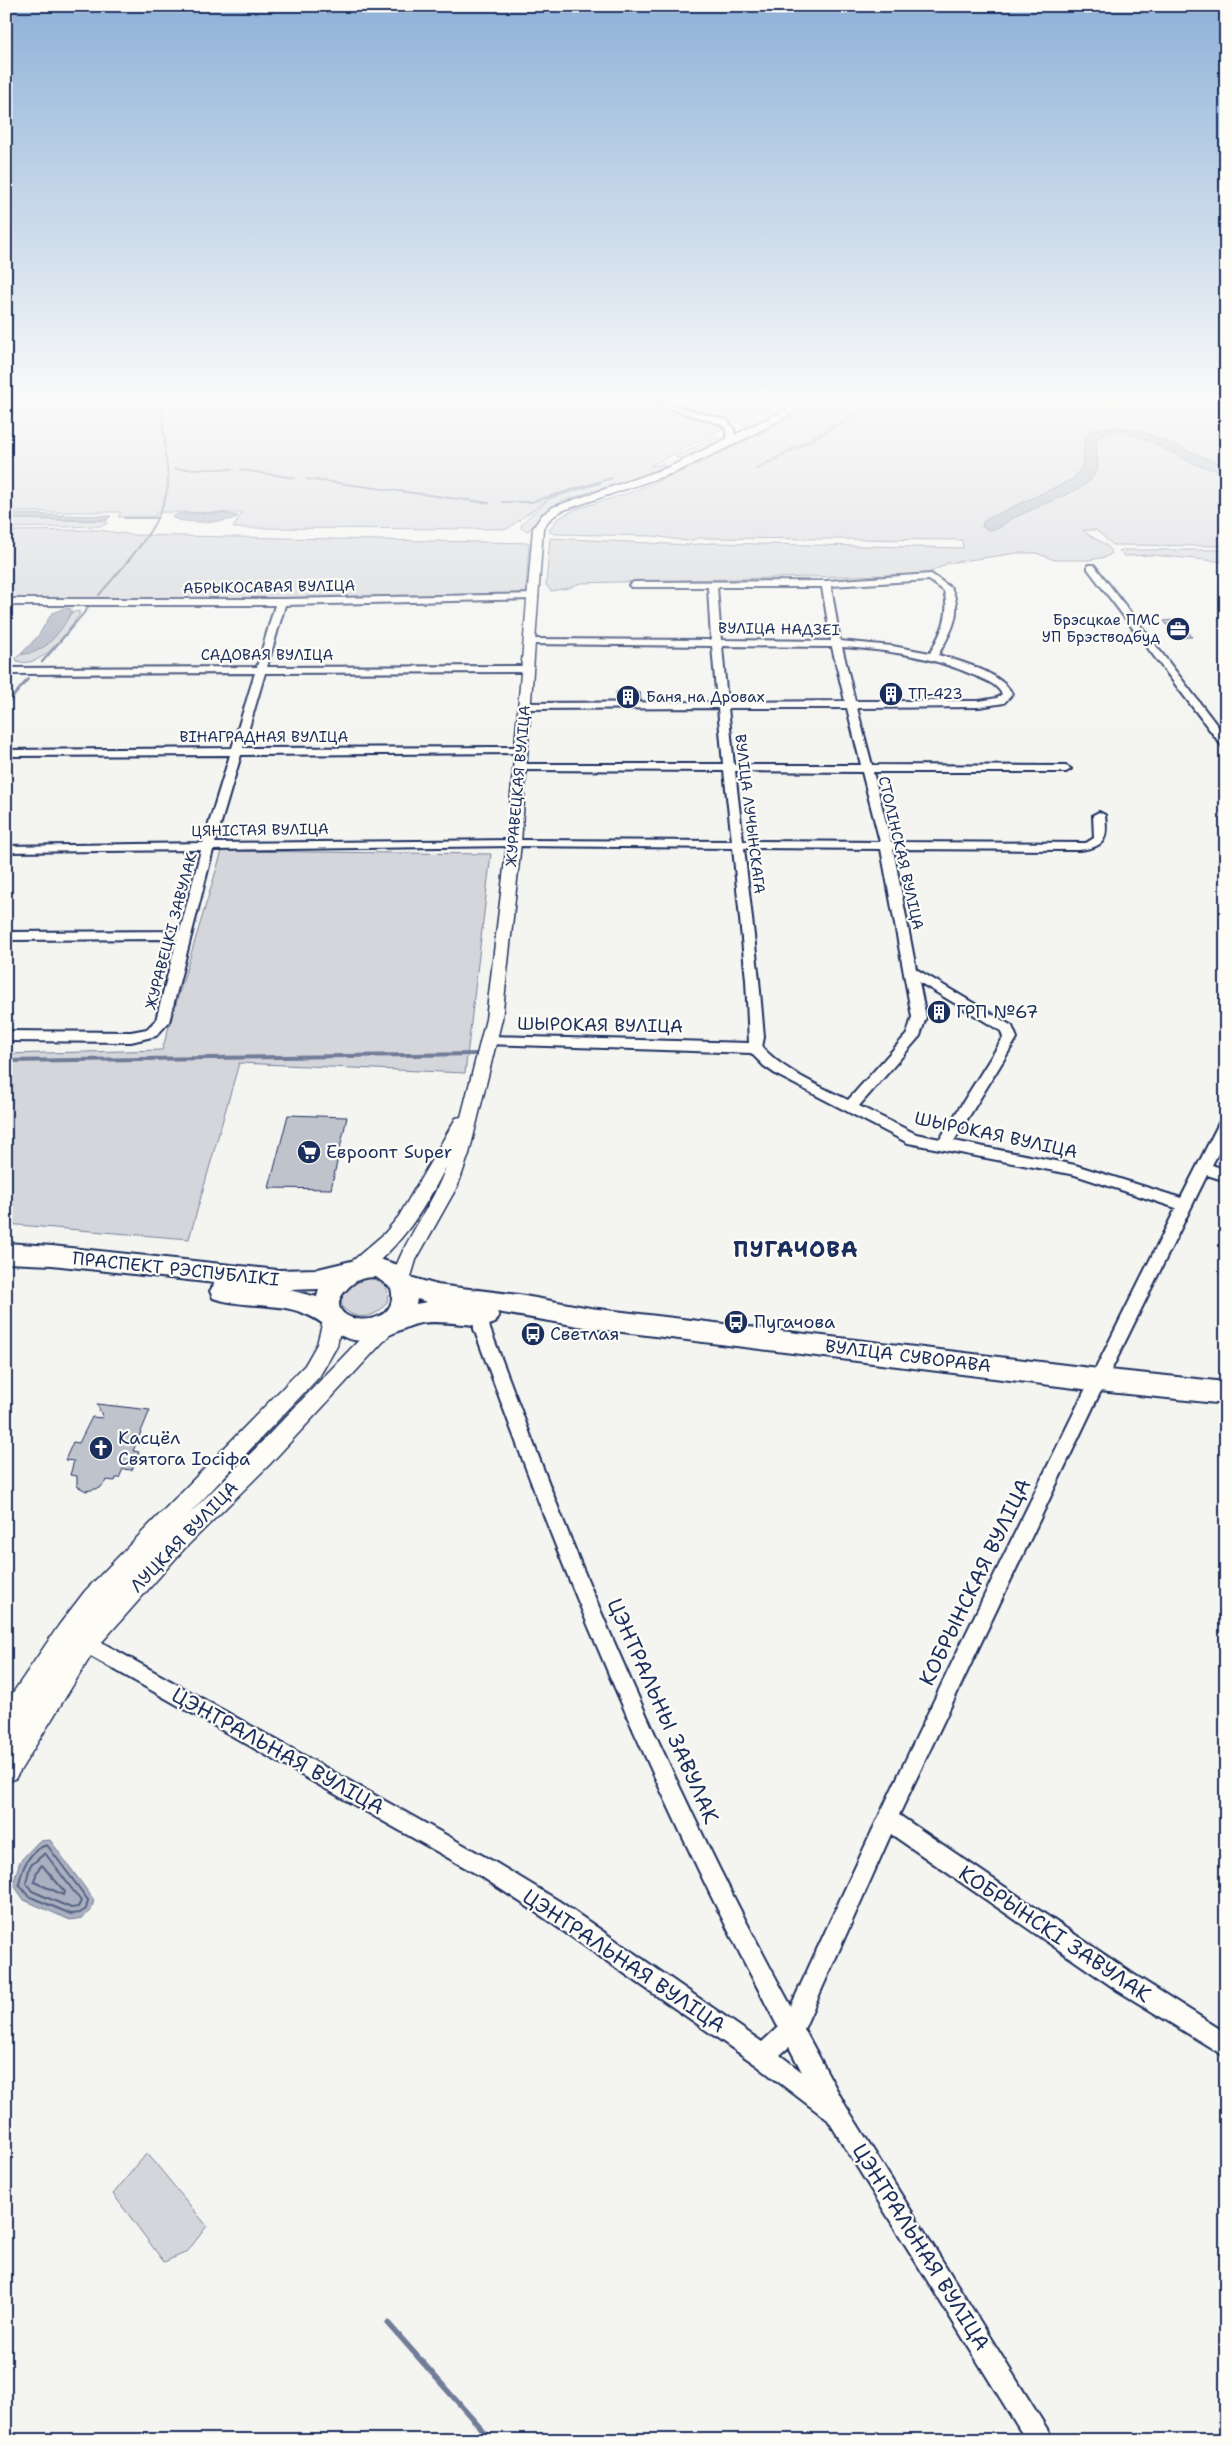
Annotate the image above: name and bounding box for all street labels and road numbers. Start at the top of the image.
street label: АБРЫКОСАВАЯ ВУЛІЦА [183,575,355,599]
street label: ВУЛІЦА НАДЗЕІ [718,618,840,640]
street label: САДОВАЯ ВУЛІЦА [201,645,333,665]
street label: ЖУРАВЕЦКАЯ ВУЛІЦА [501,704,535,868]
street label: ВІНАГРАДНАЯ ВУЛІЦА [180,727,348,747]
street label: ВУЛІЦА ЛУЧЫНСКАГА [730,733,770,895]
street label: СТОЛІНСКАЯ ВУЛІЦА [874,774,928,932]
street label: ЦЯНІСТАЯ ВУЛІЦА [191,819,329,841]
street label: ЖУРАВЕЦКІ ЗАВУЛАК [140,850,202,1012]
street label: ШЫРОКАЯ ВУЛІЦА [517,1012,683,1038]
street label: ШЫРОКАЯ ВУЛІЦА [912,1106,1080,1164]
street label: ПРАСПЕКТ РЭСПУБЛІКІ [71,1246,281,1292]
street label: ВУЛІЦА СУВОРАВА [824,1334,992,1378]
street label: КОБРЫНСКАЯ ВУЛІЦА [913,1474,1037,1690]
street label: ЛУЦКАЯ ВУЛІЦА [125,1476,243,1598]
street label: ЦЭНТРАЛЬНЫ ЗАВУЛАК [601,1594,726,1829]
street label: ЦЭНТРАЛЬНАЯ ВУЛІЦА [167,1681,389,1821]
street label: КОБРЫНСКІ ЗАВУЛАК [953,1859,1157,2009]
street label: ЦЭНТРАЛЬНАЯ ВУЛІЦА [517,1883,731,2039]
street label: ЦЭНТРАЛЬНАЯ ВУЛІЦА [846,2138,996,2356]

